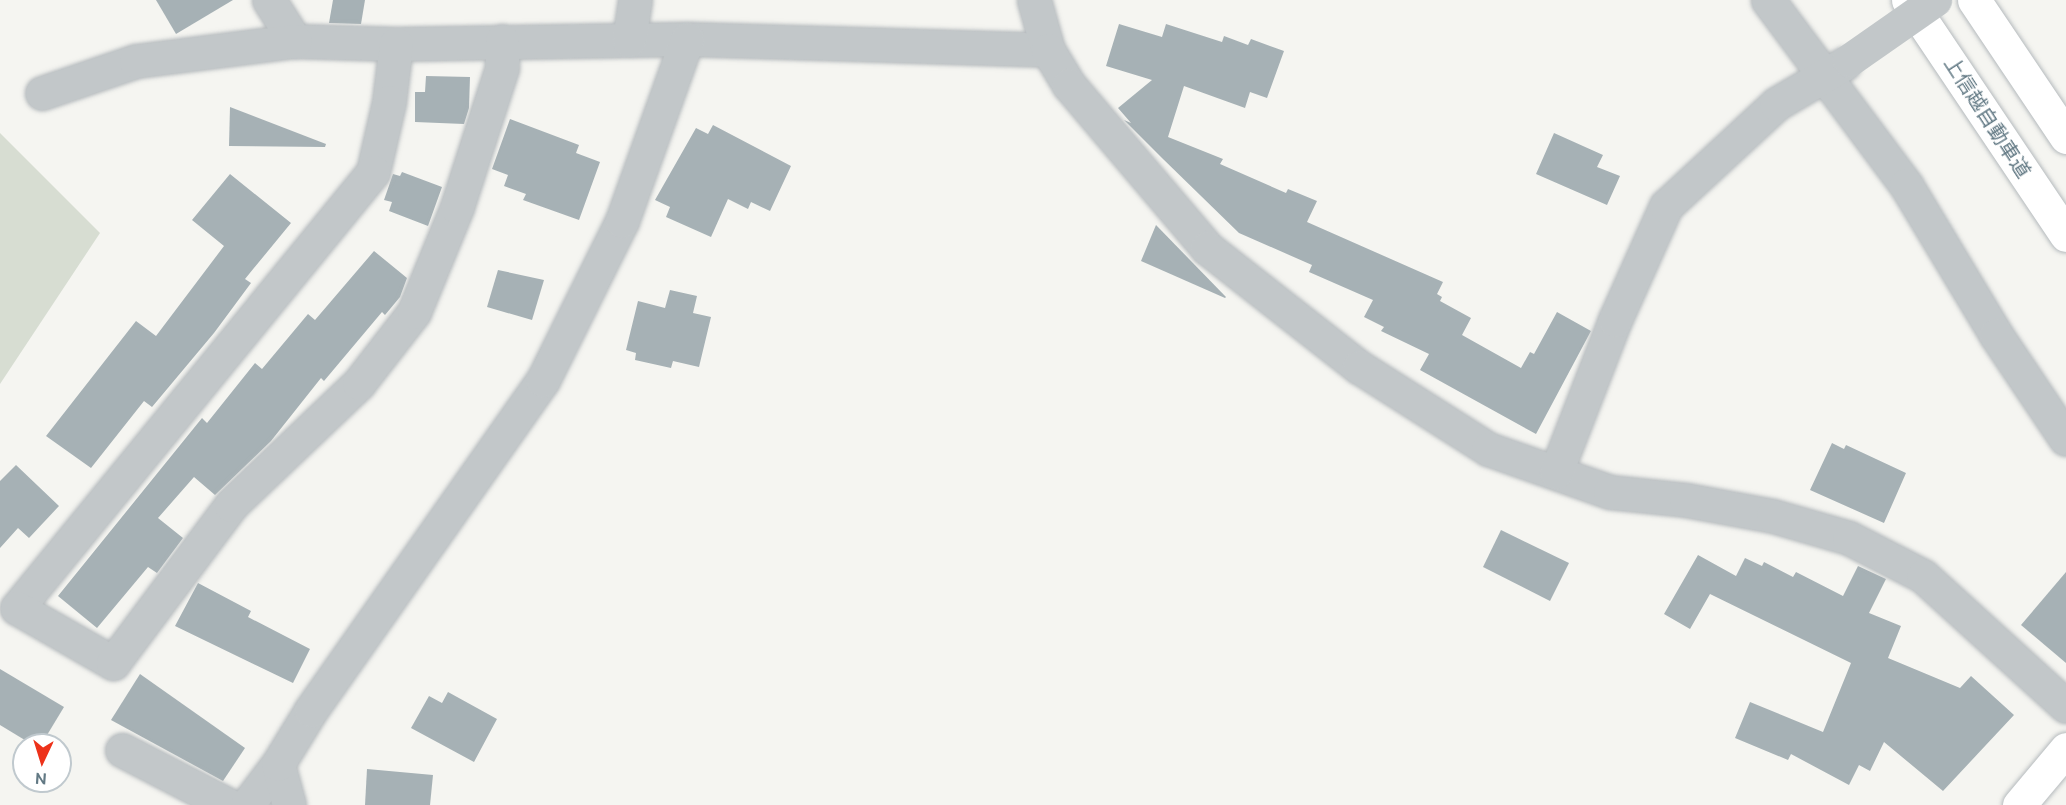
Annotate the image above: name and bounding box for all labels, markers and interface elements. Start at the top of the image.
street label: 上信越自動車道 [1940,52,2036,182]
north arrow [12,733,72,793]
text: N [34,770,47,788]

